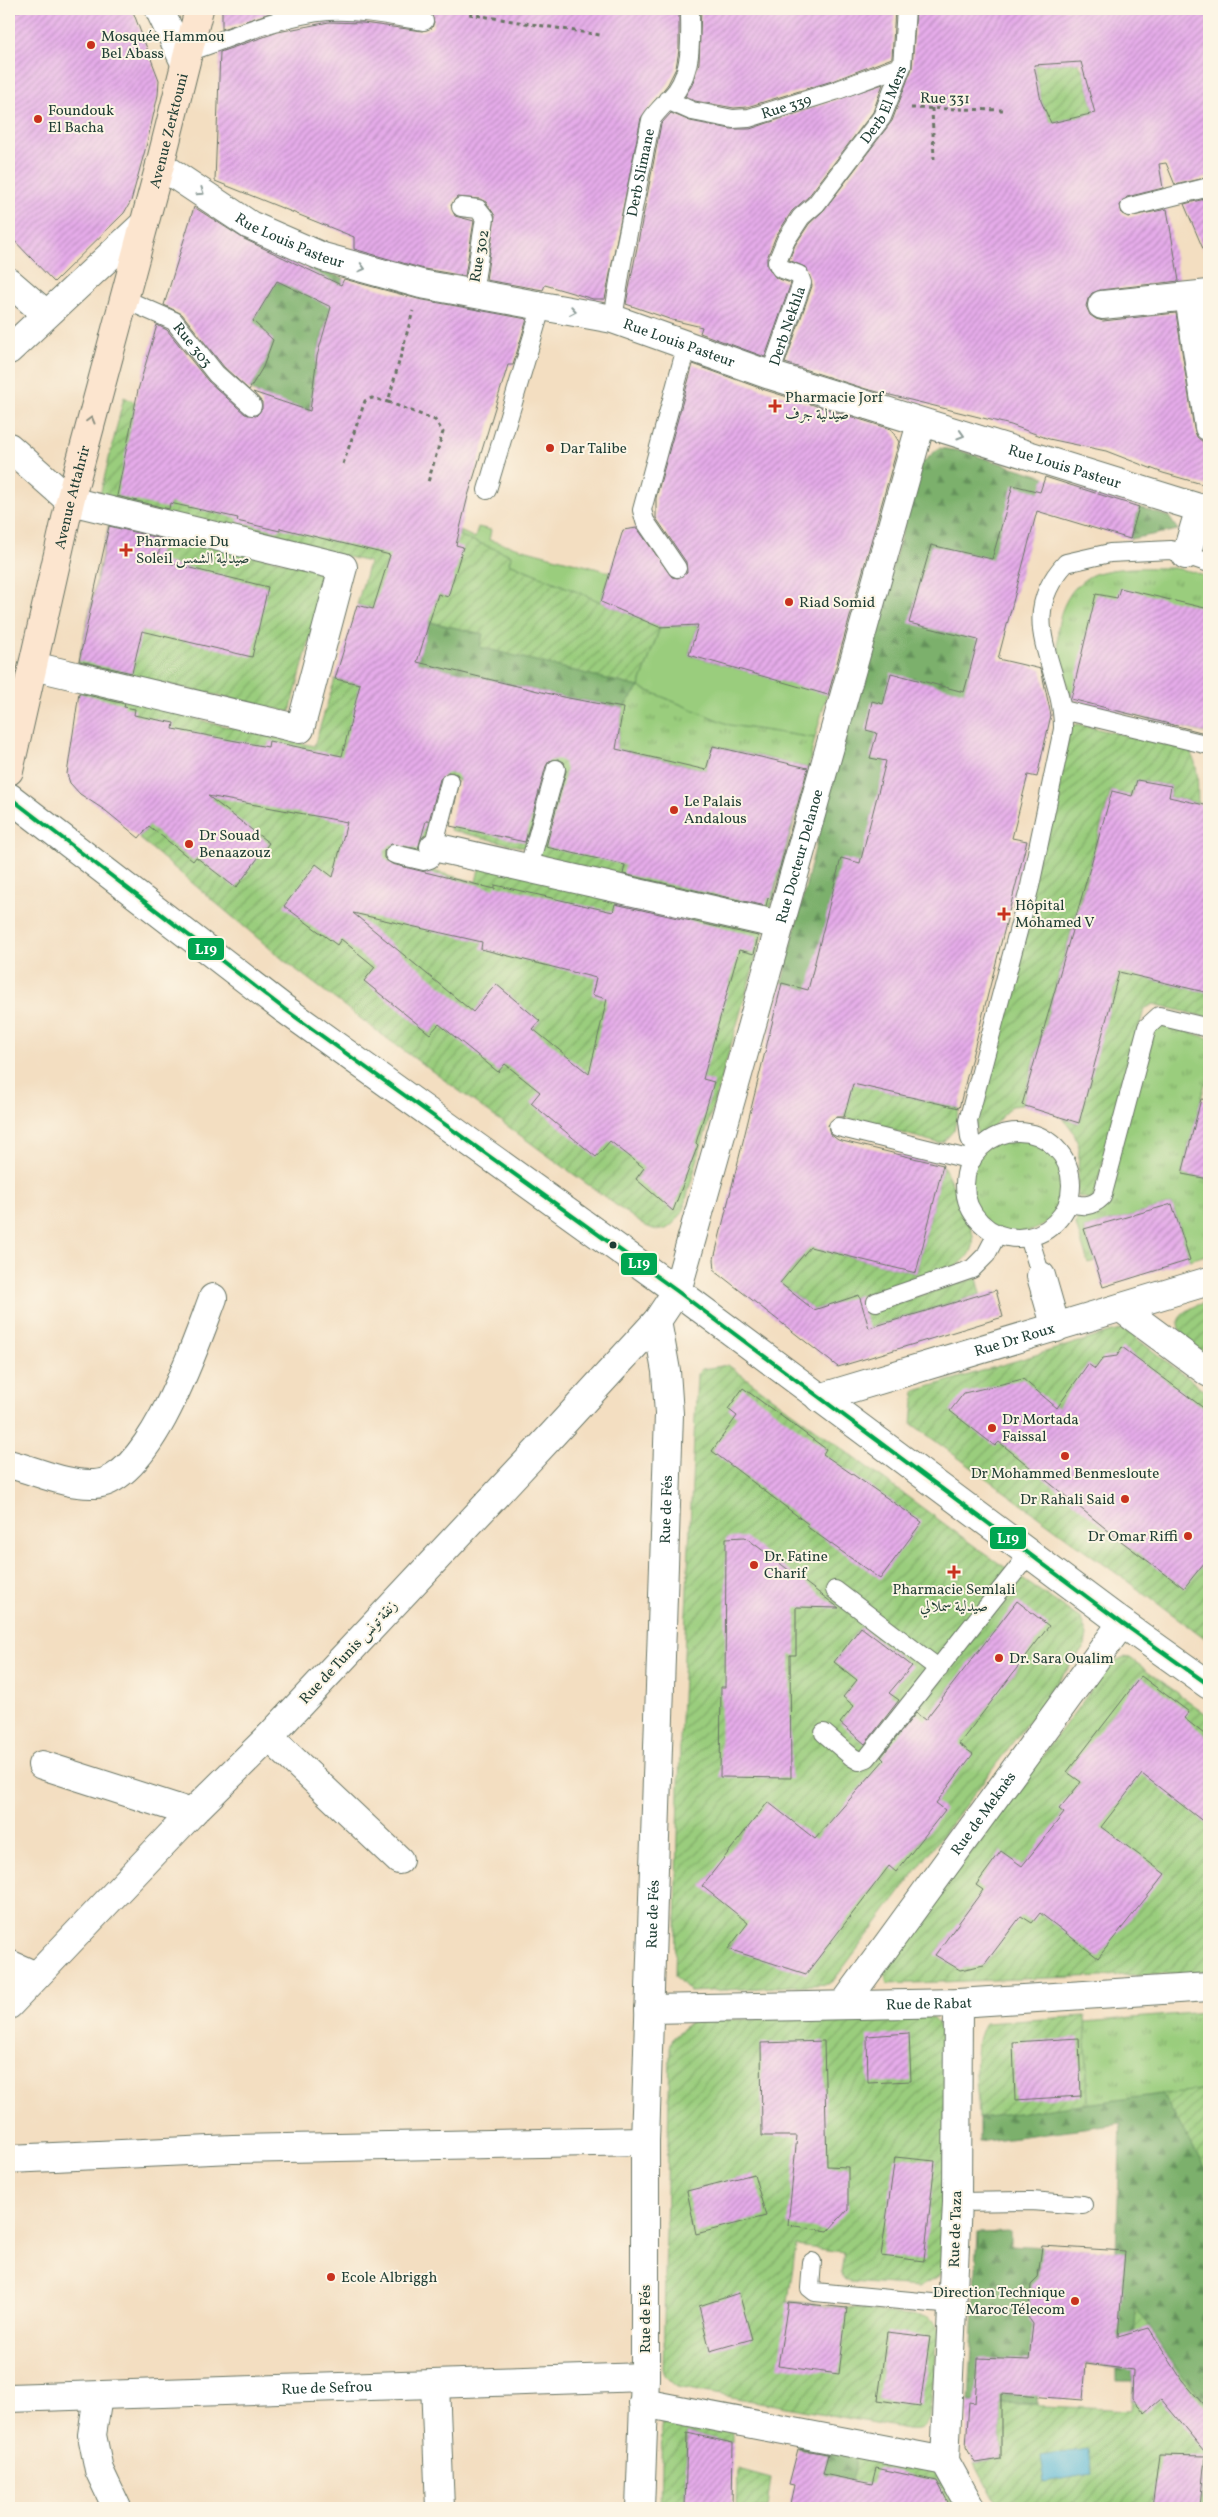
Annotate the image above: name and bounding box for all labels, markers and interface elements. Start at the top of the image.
place label: Mosquée Hammou Bel Abass [101,27,225,65]
marker: Mosquée Hammou Bel Abass [85,39,97,51]
street label: Derb El Mers [856,63,913,149]
street label: Avenue Zerktouni [145,71,195,191]
street label: Rue 331 [920,89,970,110]
street label: Rue 339 [759,90,815,126]
place label: Foundouk El Bacha [48,101,114,139]
marker: Foundouk El Bacha [32,113,44,125]
street label: Derb Slimane [623,127,661,219]
one-way arrow [195,186,204,196]
street label: Rue Louis Pasteur [230,209,346,274]
street label: Rue 302 [466,228,495,284]
one-way arrow [358,262,367,273]
street label: Derb Nekhla [765,284,812,369]
one-way arrow [569,305,577,315]
street label: Rue Louis Pasteur [620,314,738,374]
street label: Rue 303 [167,319,216,373]
place label: Pharmacie Jorf صيدلية جرف [785,388,885,426]
marker: Pharmacie Jorf صيدلية جرف [769,400,781,412]
one-way arrow [86,417,96,425]
one-way arrow [956,429,964,439]
place label: Dar Talibe [560,439,627,460]
street label: Rue Louis Pasteur [1005,440,1124,495]
marker: Dar Talibe [544,442,556,454]
street label: Avenue Attahrir [50,443,96,551]
place label: Pharmacie Du Soleil صيدلية الشمس [136,532,249,570]
marker: Pharmacie Du Soleil صيدلية الشمس [120,544,132,556]
place label: Riad Somid [799,593,875,614]
marker: Riad Somid [783,596,795,608]
street label: Rue Docteur Delanoe [772,787,830,926]
place label: Le Palais Andalous [684,792,747,830]
marker: Le Palais Andalous [668,804,680,816]
place label: Dr Souad Benaazouz [199,826,271,864]
marker: Dr Souad Benaazouz [183,838,195,850]
place label: Hôpital Mohamed V [1015,896,1095,934]
marker: Hôpital Mohamed V [997,907,1011,921]
line badge: L19 [187,937,225,961]
text: L19 [195,941,217,960]
unlabelled marker [608,1240,618,1250]
line badge: L19 [620,1252,658,1276]
text: L19 [628,1255,650,1274]
street label: Rue Dr Roux [972,1319,1058,1363]
place label: Dr Mortada Faissal [1002,1410,1079,1448]
marker: Dr Mortada Faissal [986,1422,998,1434]
marker: Dr Mohammed Benmesloute [1059,1450,1071,1462]
place label: Dr Mohammed Benmesloute [971,1464,1159,1485]
street label: Rue de Fés [656,1475,679,1544]
place label: Dr Rahali Said [1020,1490,1115,1511]
marker: Dr Rahali Said [1119,1493,1131,1505]
line badge: L19 [989,1526,1027,1550]
place label: Dr Omar Riffi [1088,1527,1178,1548]
text: L19 [997,1530,1019,1549]
marker: Dr Omar Riffi [1182,1530,1194,1542]
place label: Dr. Fatine Charif [764,1547,828,1585]
marker: Dr. Fatine Charif [748,1559,760,1571]
marker: Pharmacie Semlali صيدلية سملالي [948,1566,960,1578]
place label: Pharmacie Semlali صيدلية سملالي [892,1580,1016,1618]
street label: Rue de Tunis زنقة تونس [295,1596,403,1710]
place label: Dr. Sara Oualim [1009,1649,1114,1670]
marker: Dr. Sara Oualim [993,1652,1005,1664]
street label: Rue de Meknès [947,1768,1022,1860]
street label: Rue de Fés [642,1880,666,1949]
street label: Rue de Rabat [886,1993,973,2016]
street label: Rue de Taza [945,2190,968,2268]
place label: Ecole Albriggh [341,2268,438,2289]
marker: Ecole Albriggh [325,2271,337,2283]
place label: Direction Technique Maroc Télecom [933,2283,1065,2321]
street label: Rue de Fés [636,2285,657,2353]
marker: Direction Technique Maroc Télecom [1069,2295,1081,2307]
street label: Rue de Sefrou [281,2377,373,2401]

